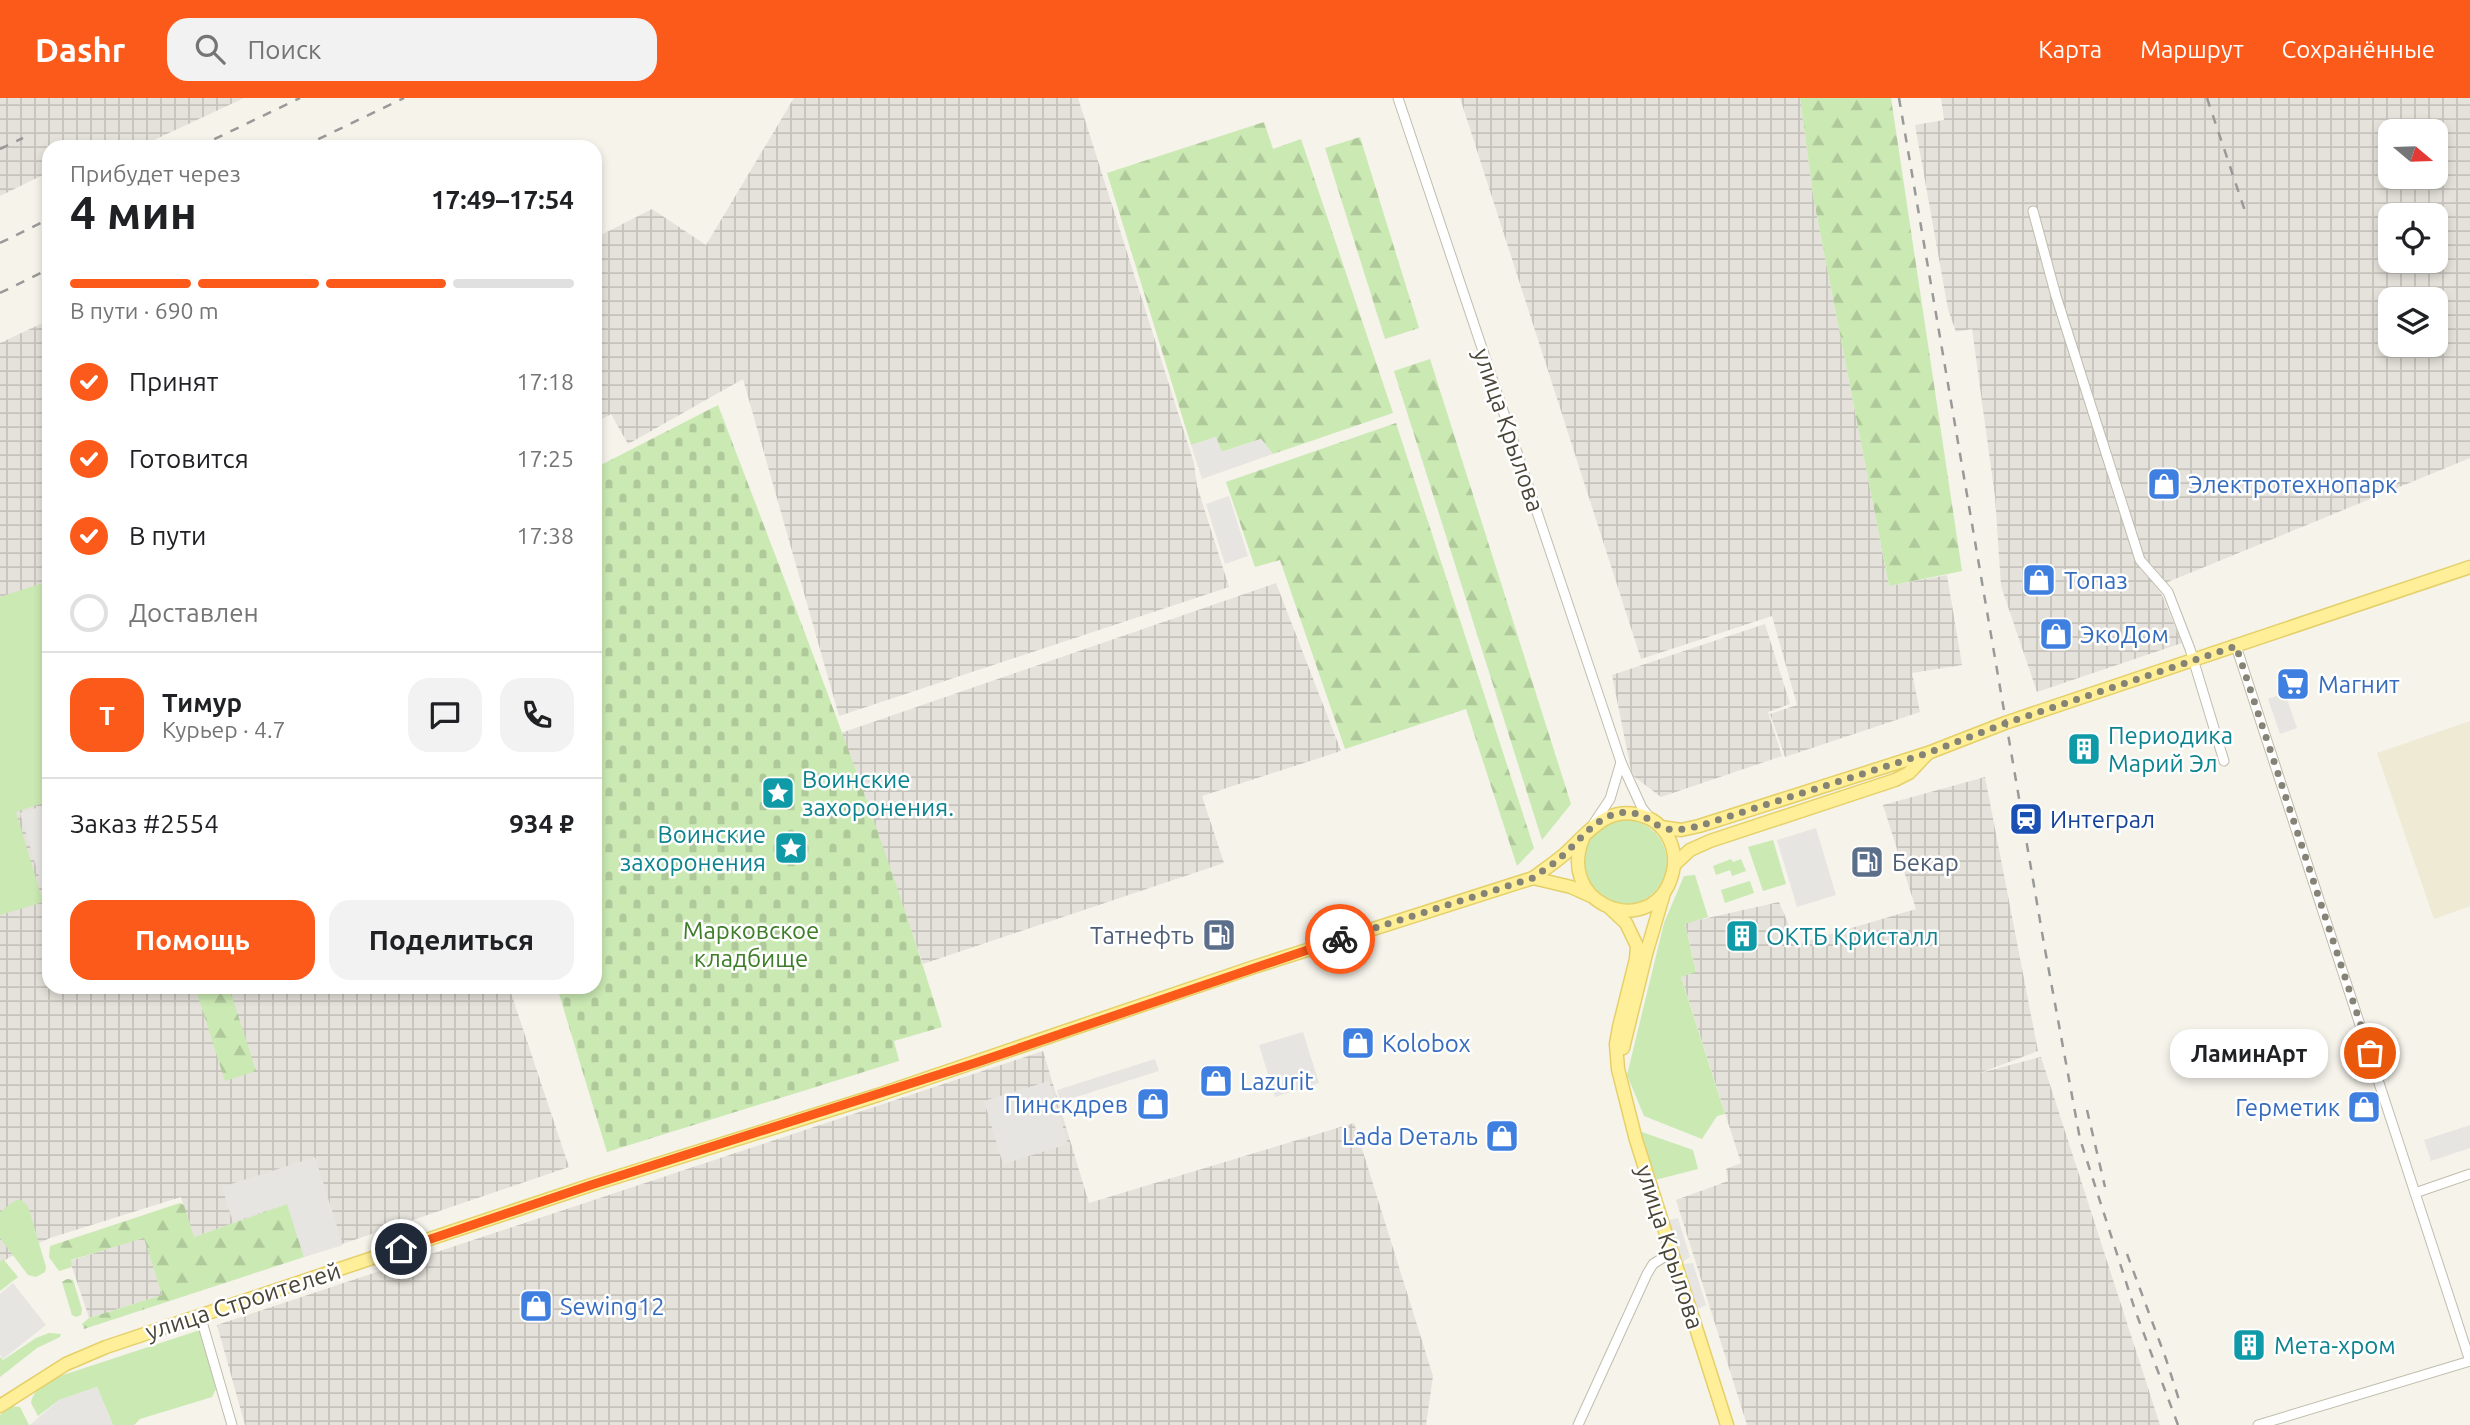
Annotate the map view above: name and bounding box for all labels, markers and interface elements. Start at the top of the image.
search box [167,18,657,81]
icon: search [191,30,229,68]
text: Dashr [35,31,125,68]
text: Поиск [247,35,321,64]
text: Карта [2038,36,2102,63]
text: Маршрут [2140,36,2244,63]
text: Сохранённые [2282,36,2435,63]
north arrow [2378,119,2448,189]
map controls [2378,119,2448,357]
text: Прибудет через [70,161,241,186]
text: 17:49–17:54 [431,185,574,214]
text: 4 мин [70,186,197,238]
button: locate [2378,203,2448,273]
button: layers [2378,287,2448,357]
text: В пути · 690 m [70,298,219,323]
street label: улица Крылова [1468,345,1550,515]
icon: check [70,363,108,401]
text: Принят [129,367,218,396]
text: 17:18 [516,369,574,394]
icon: check [70,440,108,478]
text: Готовится [129,444,249,473]
text: 17:25 [516,446,574,471]
shop icon: Электротехнопарк [2145,465,2183,503]
place label: Электротехнопарк [2188,471,2397,498]
icon: check [70,517,108,555]
text: В пути [129,521,206,550]
text: 17:38 [516,523,574,548]
shop icon: Топаз [2020,561,2058,599]
place label: Топаз [2064,567,2128,594]
text: Доставлен [129,598,259,627]
shop icon: ЭкоДом [2037,615,2075,653]
place label: ЭкоДом [2080,621,2169,648]
supermarket icon: Магнит [2274,665,2312,703]
place label: Магнит [2318,671,2400,698]
button: chat [408,678,482,752]
button: phone [500,678,574,752]
text: Тимур [162,688,242,717]
text: Т [99,701,115,730]
text: Курьер · 4.7 [162,717,286,742]
place label: Периодика Марий Эл [2108,722,2233,777]
building icon: Периодика Марий Эл [2065,730,2103,768]
place label: Воинские захоронения. [802,766,954,821]
place icon: Воинские захоронения. [759,774,797,812]
station icon: Интеграл [2007,800,2045,838]
place label: Интеграл [2050,806,2155,833]
text: Заказ #2554 [70,809,219,838]
text: 934 ₽ [509,809,574,838]
place label: Воинские захоронения [620,821,766,876]
place icon: Воинские захоронения [772,829,810,867]
fuel station icon: Бекар [1848,843,1886,881]
place label: Бекар [1892,849,1959,876]
button: Помощь [70,900,315,980]
button: Поделиться [329,900,574,980]
courier [1305,904,1375,974]
fuel station icon: Татнефть [1200,916,1238,954]
park label: Марковское кладбище [683,917,819,972]
building icon: ОКТБ Кристалл [1723,917,1761,955]
icon: bike [1321,920,1359,958]
place label: Татнефть [1090,922,1194,949]
place label: ОКТБ Кристалл [1766,923,1939,950]
pin [2340,1023,2400,1083]
shop icon: Kolobox [1339,1024,1377,1062]
callout: ЛаминАрт [2170,1028,2328,1077]
place label: Kolobox [1382,1030,1471,1057]
icon: bag [2351,1034,2389,1072]
text: ЛаминАрт [2191,1041,2307,1066]
shop icon: Lazurit [1197,1062,1235,1100]
place label: Lazurit [1240,1068,1314,1095]
shop icon: Пинскдрев [1134,1085,1172,1123]
shop icon: Герметик [2345,1088,2383,1126]
place label: Пинскдрев [1005,1091,1128,1118]
place label: Герметик [2235,1094,2340,1121]
shop icon: Lada Dеталь [1483,1117,1521,1155]
place label: Lada Dеталь [1342,1123,1478,1150]
street label: улица Крылова [1631,1161,1709,1333]
pin [371,1219,431,1279]
icon: home [382,1230,420,1268]
street label: улица Строителей [142,1257,344,1345]
shop icon: Sewing12 [517,1287,555,1325]
place label: Sewing12 [560,1293,665,1320]
building icon: Мета-хром [2230,1326,2268,1364]
place label: Мета-хром [2274,1332,2396,1359]

